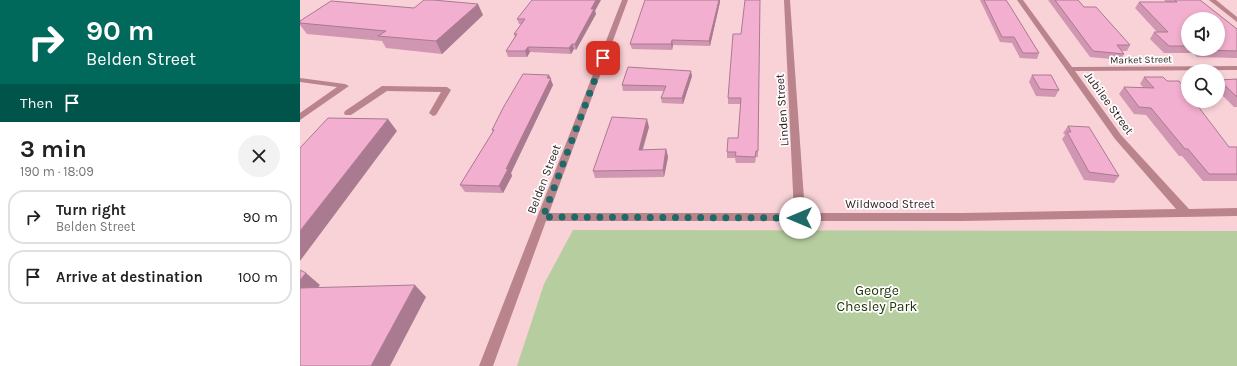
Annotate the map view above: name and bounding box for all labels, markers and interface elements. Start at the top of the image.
map controls [1181,12,1225,108]
button: sound [1181,12,1225,56]
text: 90 m [86,14,154,47]
icon: right [20,16,72,68]
pin [586,41,620,75]
icon: arrive [592,47,614,69]
text: Belden Street [86,48,196,70]
street label: Market Street [1110,53,1172,67]
button: search [1181,64,1225,108]
street label: Jubilee Street [1082,69,1137,138]
street label: Linden Street [772,73,792,147]
icon: arrive [61,92,83,114]
text: Then [20,94,53,112]
text: 3 min [20,135,87,163]
button: close [238,135,280,177]
street label: Belden Street [524,142,564,216]
text: 190 m · 18:09 [20,164,94,179]
position arrow [779,197,821,239]
street label: Wildwood Street [845,197,935,211]
text: Turn right [56,201,126,219]
icon: right [22,206,44,228]
text: 90 m [243,208,278,226]
text: Belden Street [56,219,135,234]
icon: arrive [22,266,44,288]
text: Arrive at destination [56,268,203,286]
text: 100 m [238,268,278,286]
park label: George Chesley Park [837,282,918,315]

